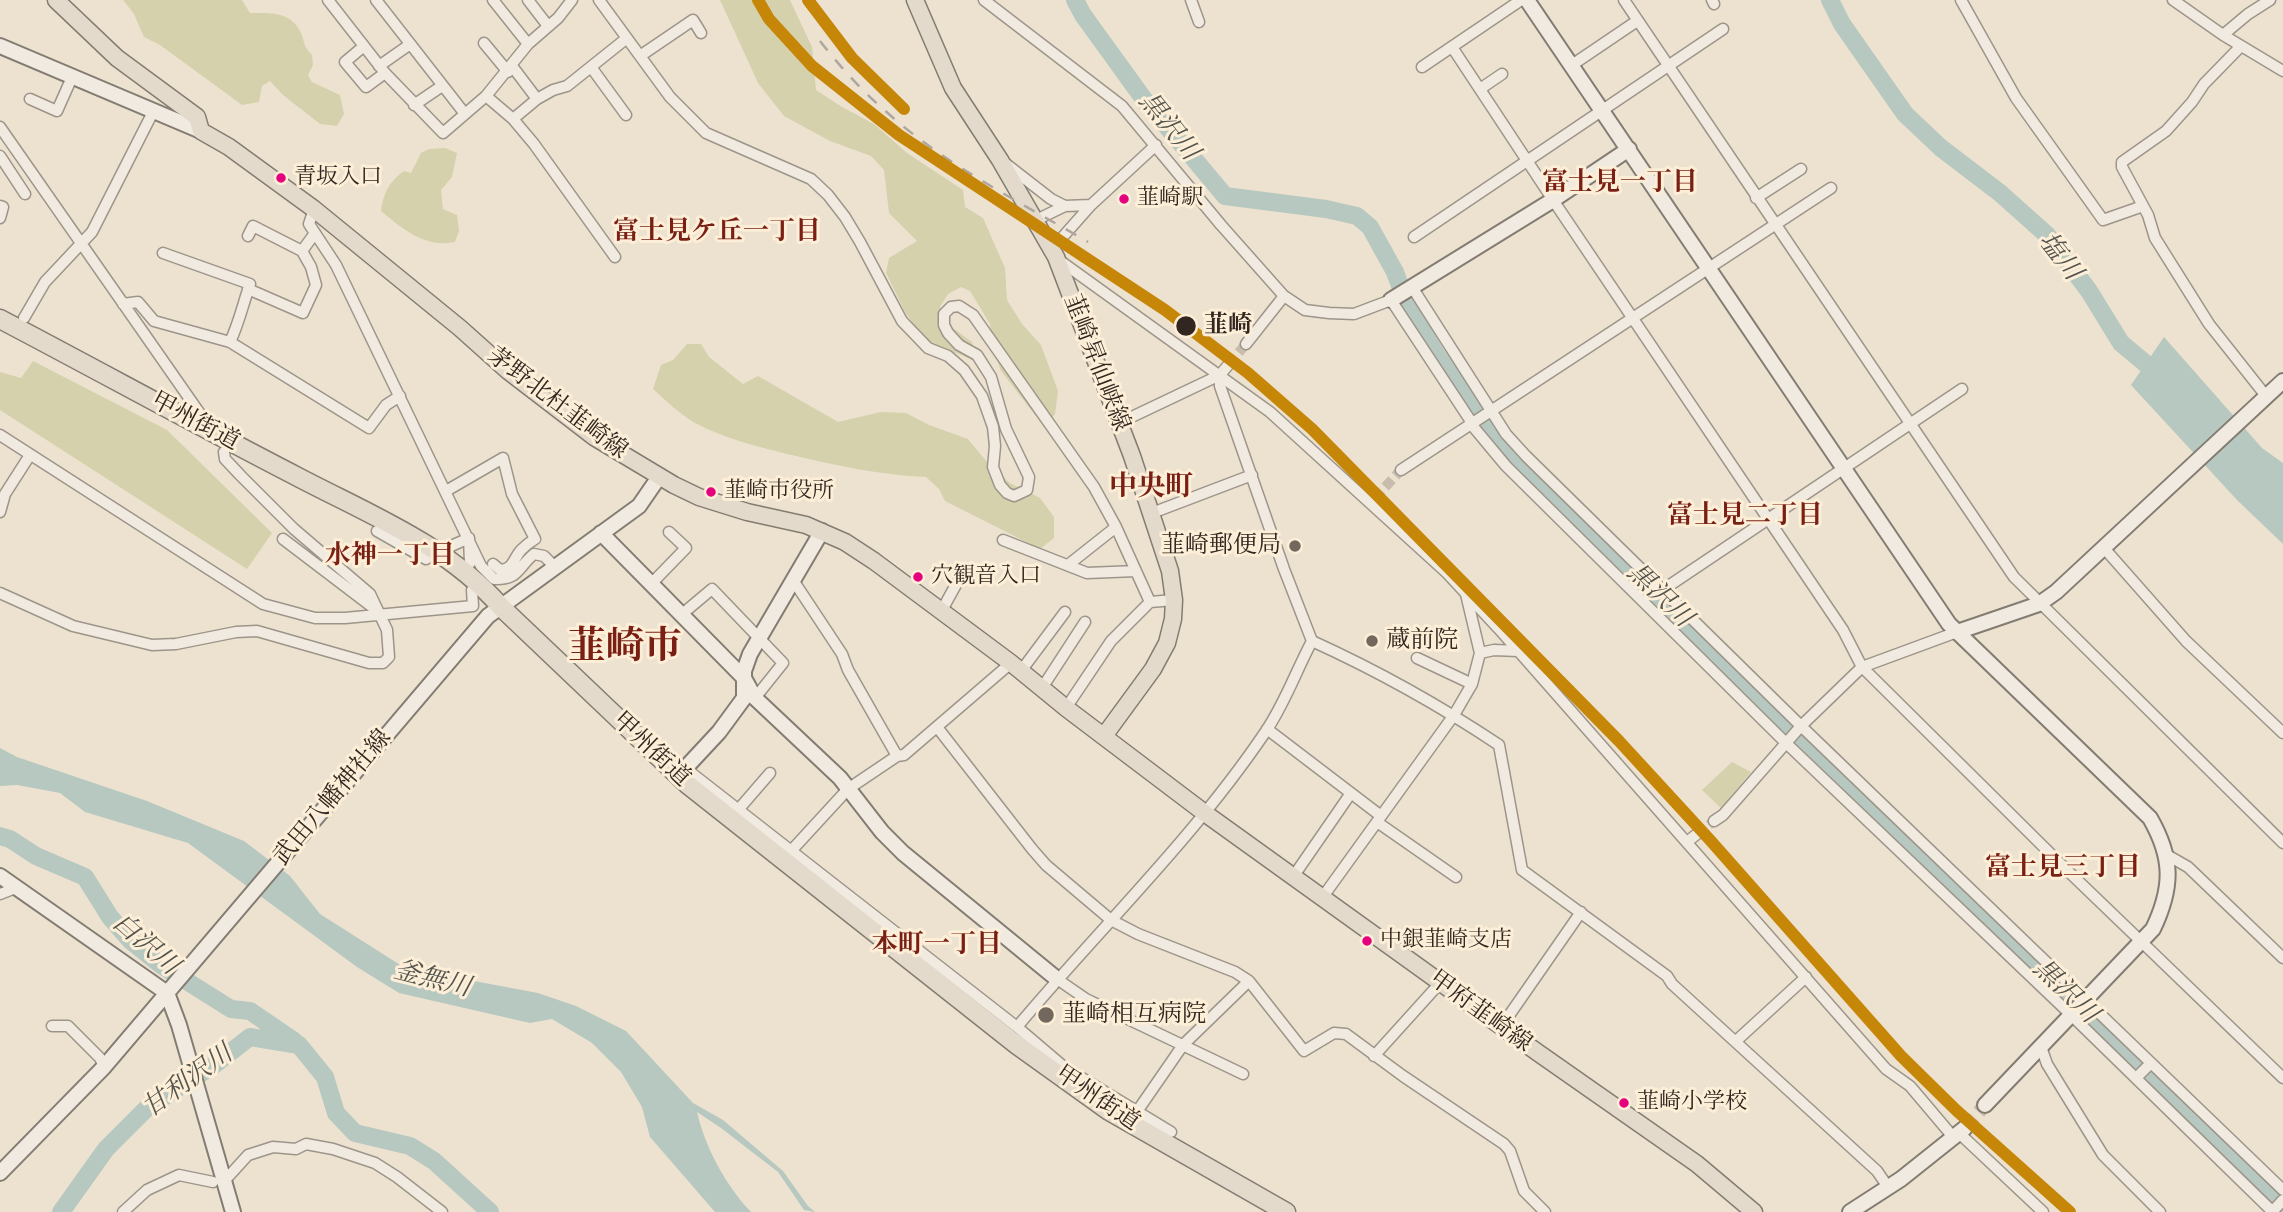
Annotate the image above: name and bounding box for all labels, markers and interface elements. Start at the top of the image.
water label: 黒沢川 [1131,87,1205,167]
place label: 青坂入口 [294,165,382,191]
district label: 富士見一丁目 [1542,168,1698,200]
marker: 青坂入口 [274,171,288,185]
place label: 韮崎駅 [1137,186,1203,212]
marker: 韮崎駅 [1117,192,1131,206]
district label: 富士見ケ丘一丁目 [613,217,821,249]
water label: 塩川 [2031,227,2087,287]
street label: 韮崎昇仙峡線 [1057,291,1135,435]
place label: 韮崎 [1204,312,1252,340]
marker: 韮崎 [1174,314,1198,338]
street label: 茅野北杜韮崎線 [481,342,633,466]
street label: 甲州街道 [146,387,244,457]
district label: 中央町 [1109,471,1193,505]
place label: 韮崎市役所 [724,479,834,505]
marker: 韮崎市役所 [704,485,718,499]
district label: 富士見二丁目 [1667,501,1823,533]
place label: 韮崎郵便局 [1161,532,1281,560]
marker: 韮崎郵便局 [1287,538,1303,554]
district label: 水神一丁目 [325,541,455,573]
water label: 黒沢川 [1620,558,1698,634]
place label: 穴観音入口 [931,564,1041,590]
marker: 穴観音入口 [911,570,925,584]
district label: 韮崎市 [568,626,682,672]
place label: 蔵前院 [1386,627,1458,655]
marker: 蔵前院 [1364,633,1380,649]
street label: 甲州街道 [606,707,696,793]
street label: 武田八幡神社線 [268,724,398,872]
district label: 富士見三丁目 [1985,853,2141,885]
water label: 白沢川 [105,908,185,982]
place label: 中銀韮崎支店 [1380,928,1512,954]
district label: 本町一丁目 [872,930,1002,962]
marker: 中銀韮崎支店 [1360,934,1374,948]
water label: 黒沢川 [2026,954,2104,1030]
water label: 釜無川 [390,955,474,1005]
street label: 甲府韮崎線 [1423,965,1537,1059]
place label: 韮崎相互病院 [1062,1001,1206,1029]
marker: 韮崎相互病院 [1036,1005,1056,1025]
water label: 甘利沢川 [137,1039,239,1125]
street label: 甲州街道 [1049,1060,1145,1138]
place label: 韮崎小学校 [1637,1090,1747,1116]
marker: 韮崎小学校 [1617,1096,1631,1110]

